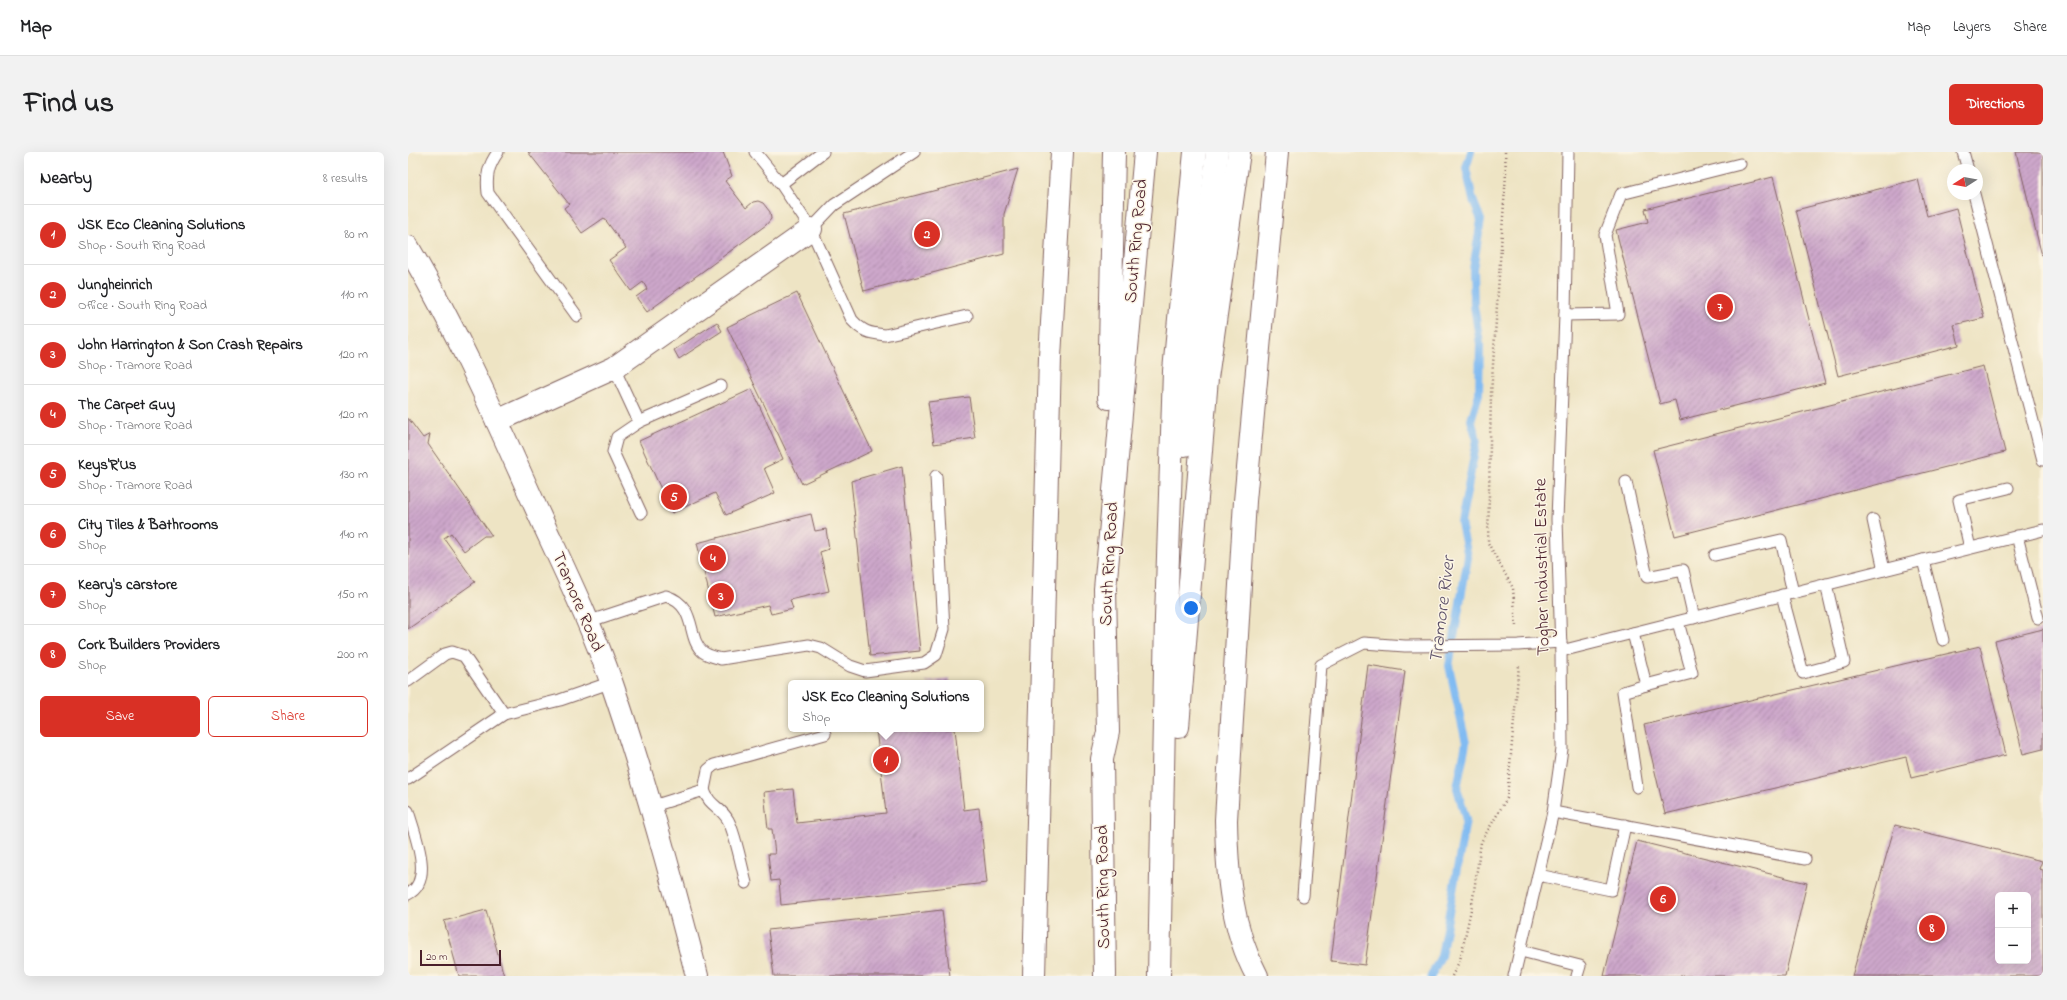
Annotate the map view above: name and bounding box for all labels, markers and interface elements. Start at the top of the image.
text: Map [20,14,52,41]
text: Map [1907,17,1931,38]
text: Layers [1953,17,1991,38]
text: Share [2013,17,2047,38]
text: Find us [24,84,114,125]
button: Directions [1949,84,2043,125]
north arrow [1947,164,1983,200]
text: Nearby [40,166,92,191]
text: 8 results [323,169,368,188]
street label: South Ring Road [1119,178,1156,304]
text: JSK Eco Cleaning Solutions [78,214,245,236]
pin: 2 [914,219,940,249]
text: 1 [51,225,55,244]
text: 80 m [344,225,368,244]
text: Shop · South Ring Road [78,236,205,255]
text: Jungheinrich [78,274,152,296]
text: 2 [50,285,56,304]
text: 110 m [341,285,368,304]
pin: 7 [1707,292,1733,322]
text: Office · South Ring Road [78,296,207,315]
text: John Harrington & Son Crash Repairs [78,334,303,356]
text: 3 [50,345,56,364]
text: 120 m [338,345,368,364]
text: Shop · Tramore Road [78,356,192,375]
text: The Carpet Guy [78,394,175,416]
text: 4 [50,405,56,424]
text: 120 m [338,405,368,424]
text: Shop · Tramore Road [78,416,192,435]
text: Keys'R'Us [78,454,137,476]
text: 5 [49,465,57,484]
text: 130 m [340,465,368,484]
text: Shop · Tramore Road [78,476,192,495]
street label: Togher Industrial Estate [1528,477,1559,656]
pin: 5 [661,482,687,512]
street label: South Ring Road [1094,501,1127,627]
text: City Tiles & Bathrooms [78,514,218,536]
text: 6 [50,525,56,544]
text: 140 m [340,525,368,544]
text: Shop [78,536,106,555]
pin: 4 [700,543,726,573]
street label: Tramore Road [544,548,610,656]
water label: Tramore River [1423,553,1463,665]
text: Keary's carstore [78,574,177,596]
pin: 3 [708,581,734,611]
text: 7 [50,585,56,604]
text: 150 m [337,585,368,604]
text: Shop [78,596,106,615]
your location [1181,598,1201,618]
text: Cork Builders Providers [78,634,220,656]
text: 8 [51,645,55,664]
text: 200 m [337,645,368,664]
text: Shop [78,656,106,675]
popup [788,680,984,732]
text: JSK Eco Cleaning Solutions [802,686,970,708]
button: Save [40,696,200,737]
button: Share [208,696,368,737]
text: Shop [802,708,831,727]
pin: 1 [873,745,899,775]
street label: South Ring Road [1090,825,1119,949]
pin: 6 [1650,884,1676,914]
map controls [1995,892,2031,964]
button: + [1995,892,2031,928]
pin: 8 [1919,913,1945,943]
button: − [1995,928,2031,964]
scale bar [420,948,501,967]
text: 20 m [426,949,448,965]

